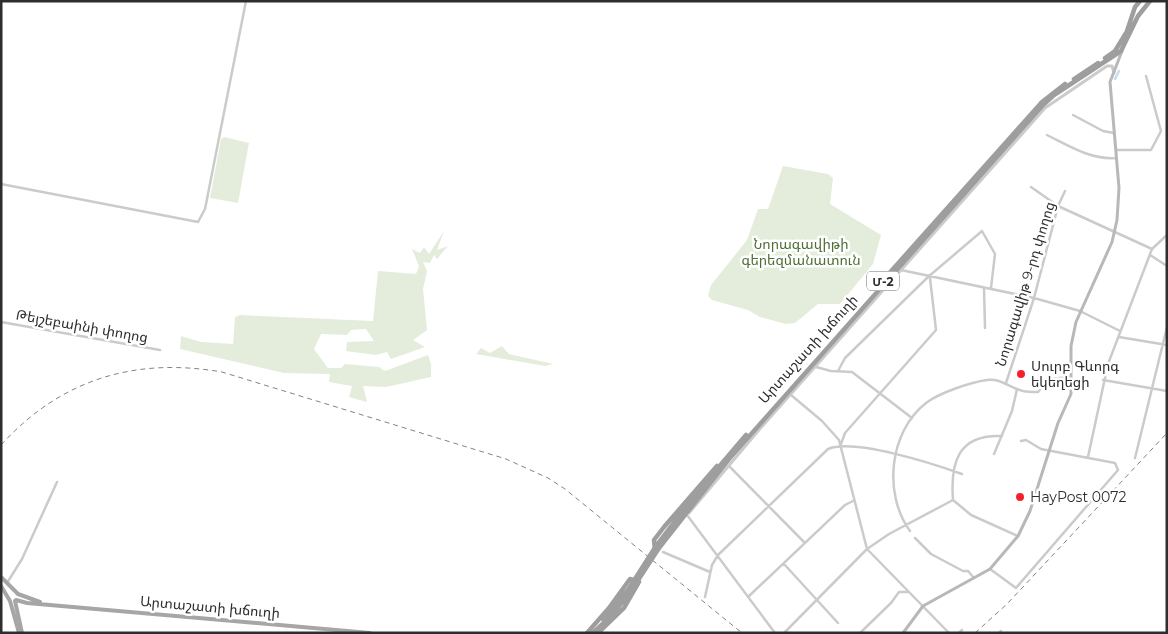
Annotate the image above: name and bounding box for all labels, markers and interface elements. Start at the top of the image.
street label: Նորագավիթ 9-րդ փողոց [991,199,1059,369]
park label: Նորագավիթի գերեզմանատուն [741,235,861,269]
road number: Մ-2 [867,272,899,290]
street label: Արտաշատի խճուղի [754,291,862,407]
street label: Թեյշեբաինի փողոց [15,306,149,346]
place label: Սուրբ Գևորգ եկեղեցի [1031,357,1119,391]
marker: Սուրբ Գևորգ եկեղեցի [1015,368,1027,380]
place label: HayPost 0072 [1030,488,1126,506]
marker: HayPost 0072 [1014,491,1026,503]
street label: Արտաշատի խճուղի [139,592,281,622]

